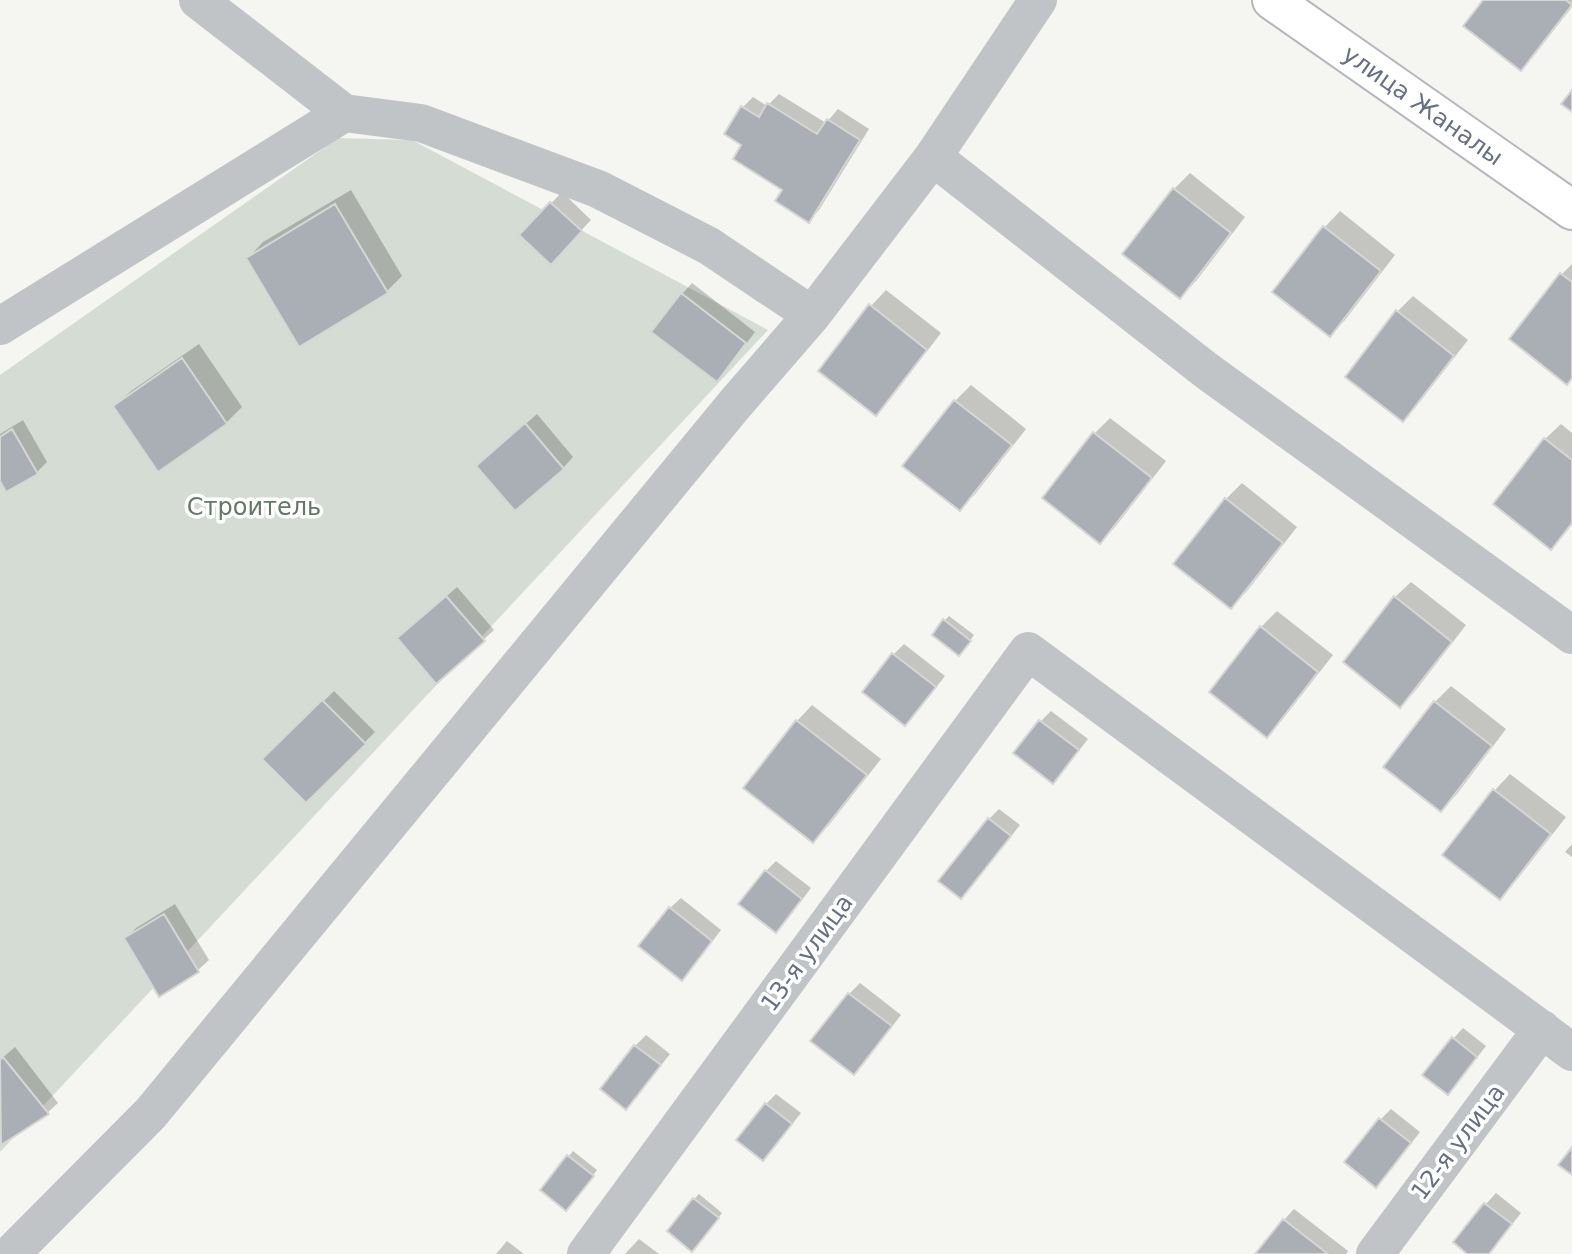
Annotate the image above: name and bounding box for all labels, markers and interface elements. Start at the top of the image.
street label: улица Жаналы [1337,40,1508,171]
park label: Строитель [187,493,321,521]
street label: 13-я улица [755,889,859,1017]
street label: 12-я улица [1405,1079,1511,1205]

